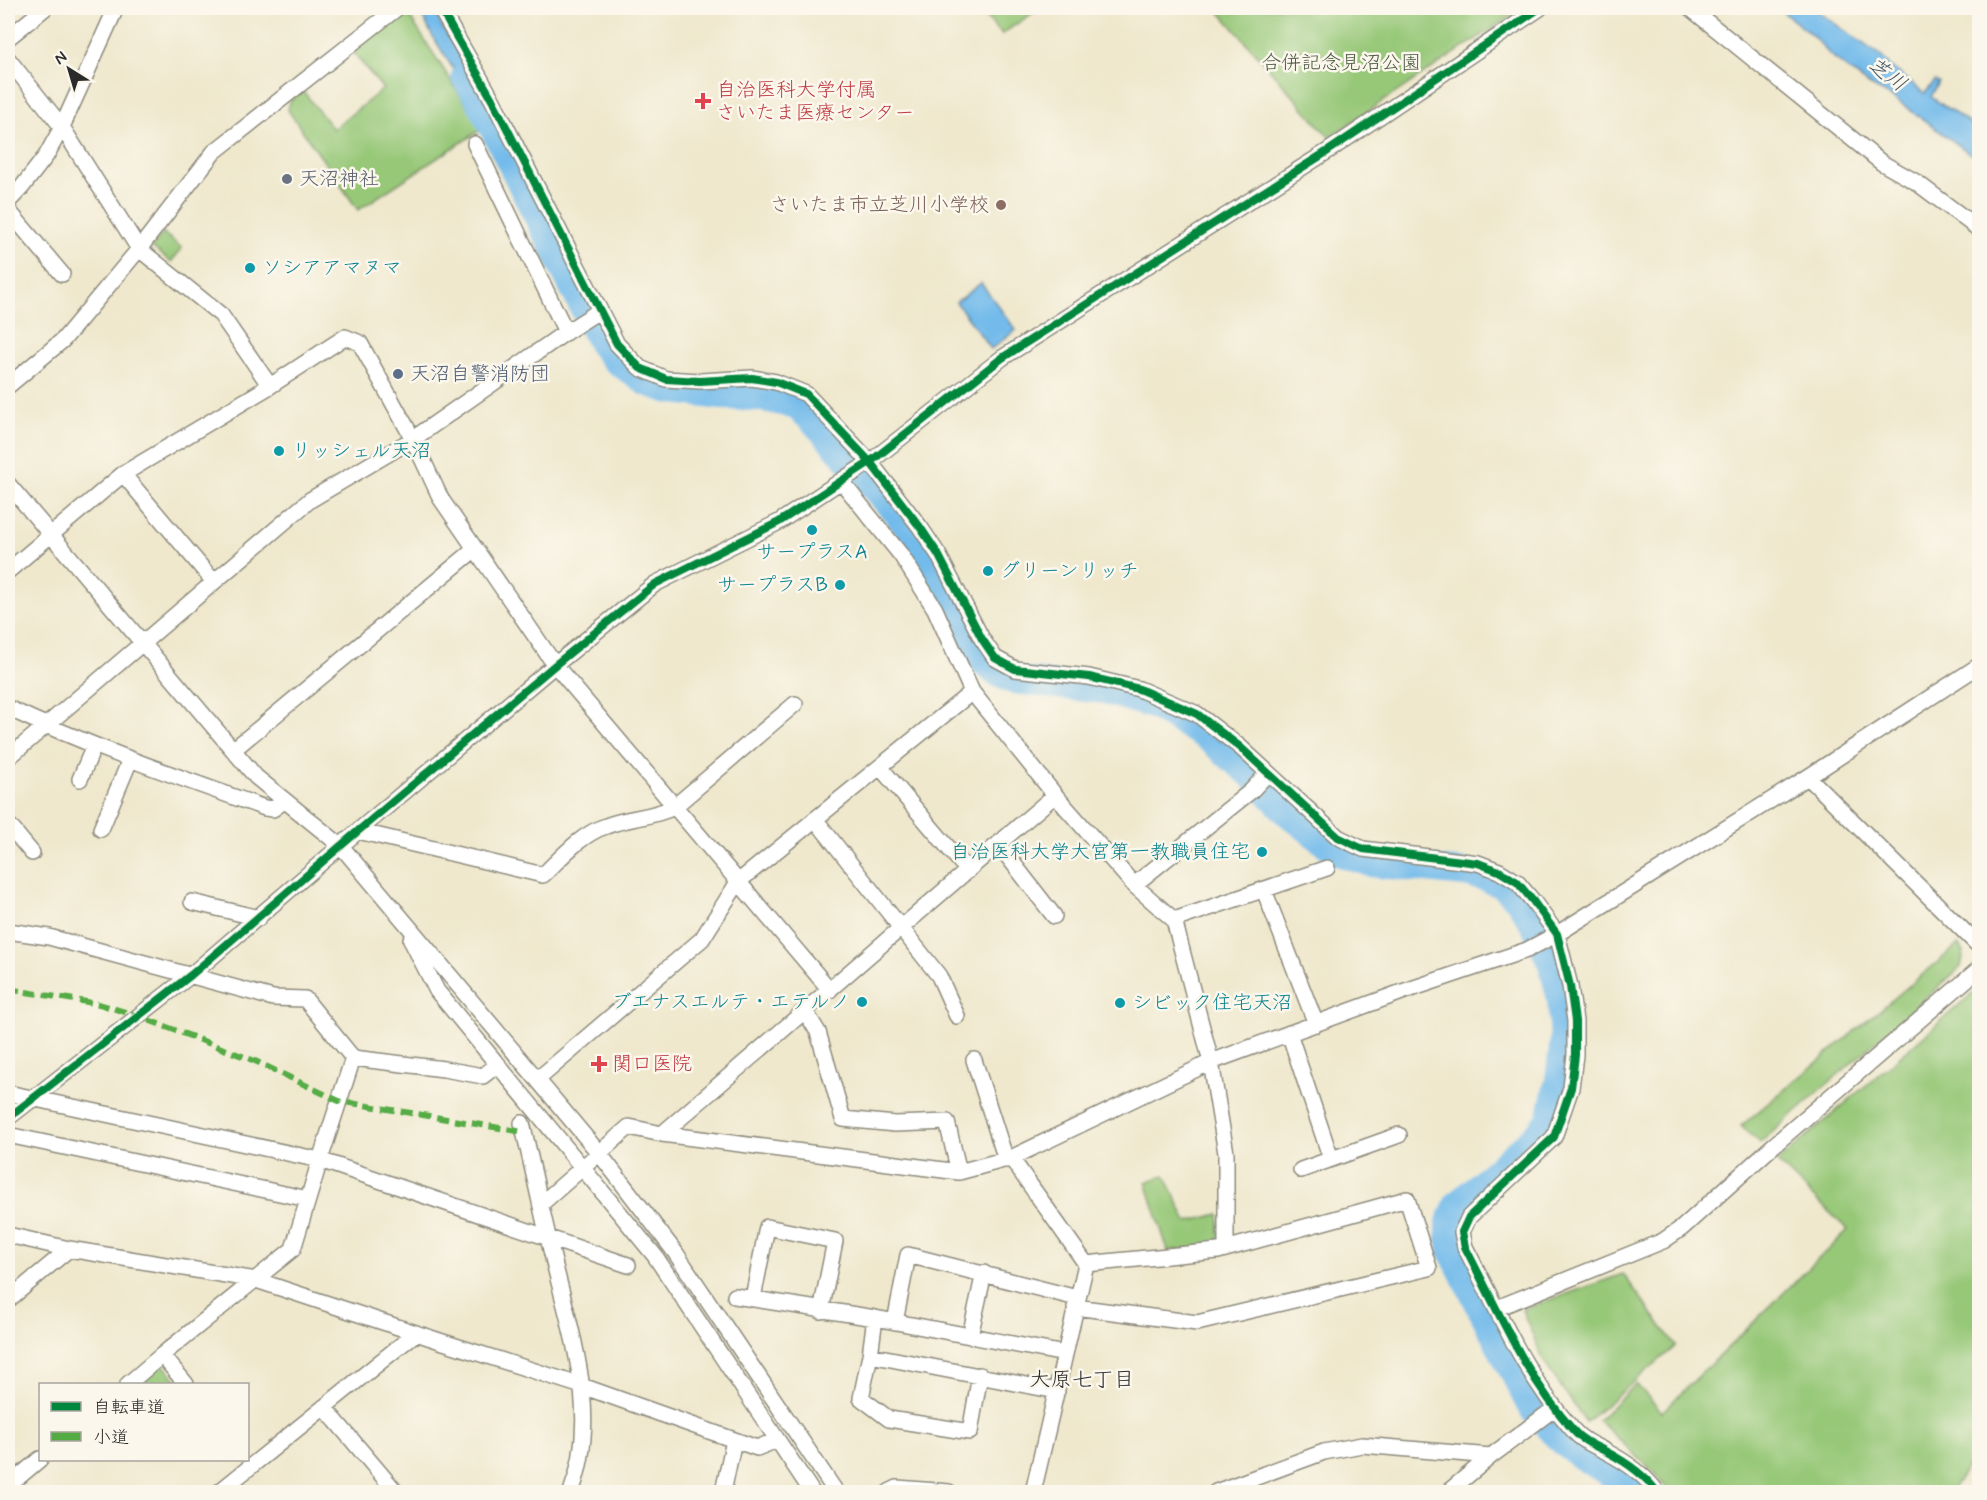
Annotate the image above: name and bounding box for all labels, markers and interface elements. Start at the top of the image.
north arrow [39,39,99,99]
text: N [50,47,71,70]
park label: 合併記念見沼公園 [1261,50,1421,77]
water label: 芝川 [1862,51,1912,99]
place label: 自治医科大学付属 さいたま医療センター [716,77,914,127]
marker: 自治医科大学付属 さいたま医療センター [694,92,712,110]
place label: 天沼神社 [299,166,379,193]
marker: 天沼神社 [280,172,294,186]
place label: さいたま市立芝川小学校 [770,192,989,219]
marker: さいたま市立芝川小学校 [994,198,1008,212]
place label: ソシアアマヌマ [262,255,402,282]
marker: ソシアアマヌマ [243,261,257,275]
place label: 天沼自警消防団 [410,361,550,388]
marker: 天沼自警消防団 [391,367,405,381]
place label: リッシェル天沼 [291,438,431,465]
marker: リッシェル天沼 [272,444,286,458]
marker: サープラスA [805,523,819,537]
place label: サープラスA [756,539,868,566]
place label: グリーンリッチ [1000,558,1139,585]
marker: グリーンリッチ [981,564,995,578]
place label: サープラスB [717,572,828,599]
marker: サープラスB [833,578,847,592]
place label: 自治医科大学大宮第一教職員住宅 [950,839,1250,866]
marker: 自治医科大学大宮第一教職員住宅 [1255,845,1269,859]
place label: ブエナスエルテ・エテルノ [612,989,850,1016]
place label: シビック住宅天沼 [1132,990,1292,1017]
marker: ブエナスエルテ・エテルノ [855,995,869,1009]
marker: シビック住宅天沼 [1113,996,1127,1010]
place label: 関口医院 [612,1051,692,1078]
marker: 関口医院 [590,1055,608,1073]
district label: 大原七丁目 [1030,1366,1135,1394]
legend [39,1383,249,1461]
text: 自転車道 [93,1396,165,1420]
text: 小道 [93,1426,129,1450]

